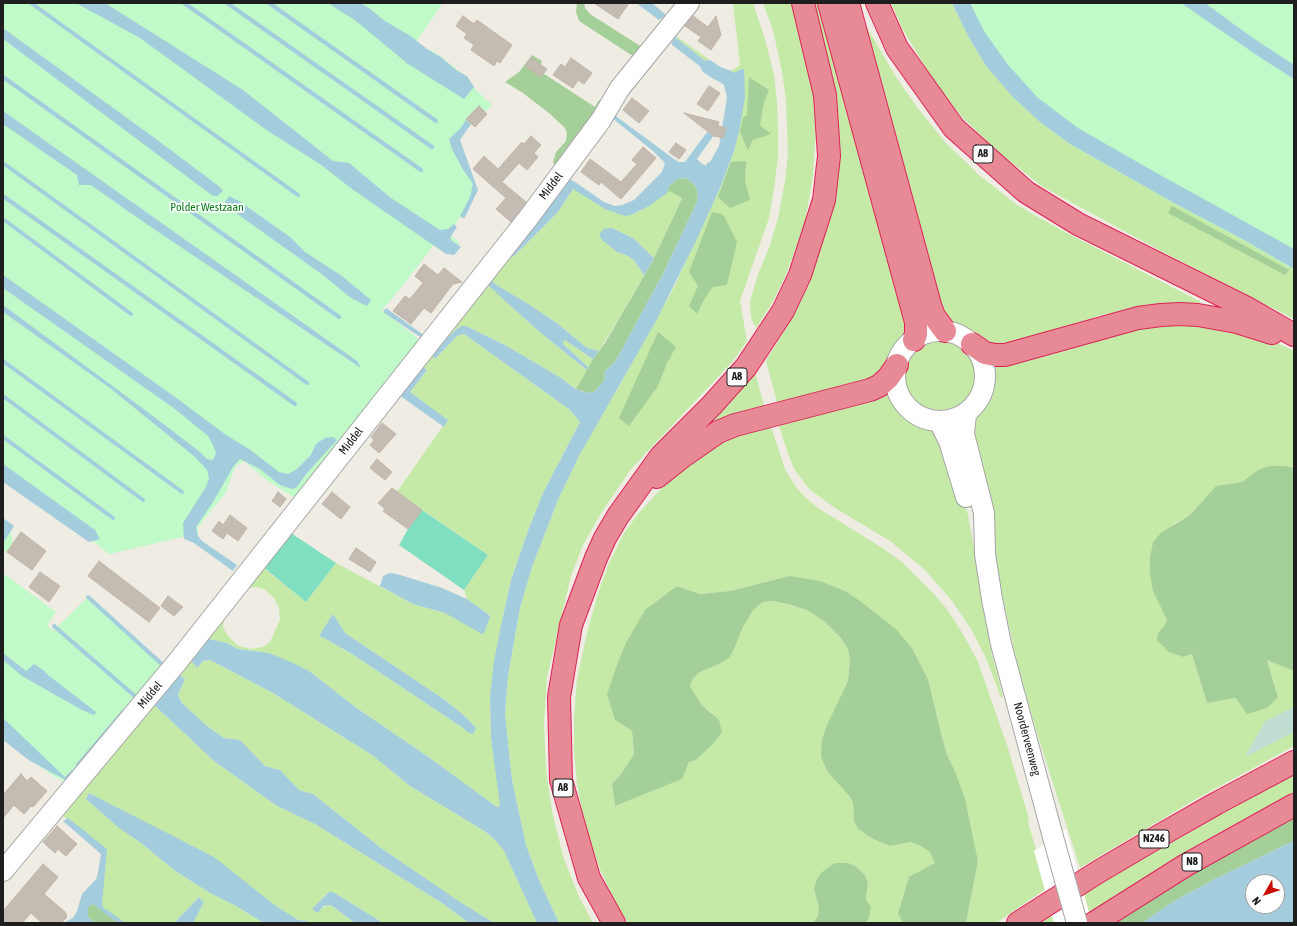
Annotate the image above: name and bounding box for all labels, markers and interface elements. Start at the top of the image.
road number: A8 [973,145,993,163]
street label: Middel [536,169,566,203]
park label: Polder Westzaan [170,200,244,214]
road number: A8 [727,368,747,386]
street label: Middel [336,424,366,458]
street label: Middel [135,679,165,711]
street label: Noorderveenweg [1010,701,1044,777]
road number: A8 [553,779,573,797]
road number: N246 [1139,830,1169,848]
road number: N8 [1182,853,1202,871]
north arrow [1245,874,1285,914]
text: N [1250,895,1263,907]

